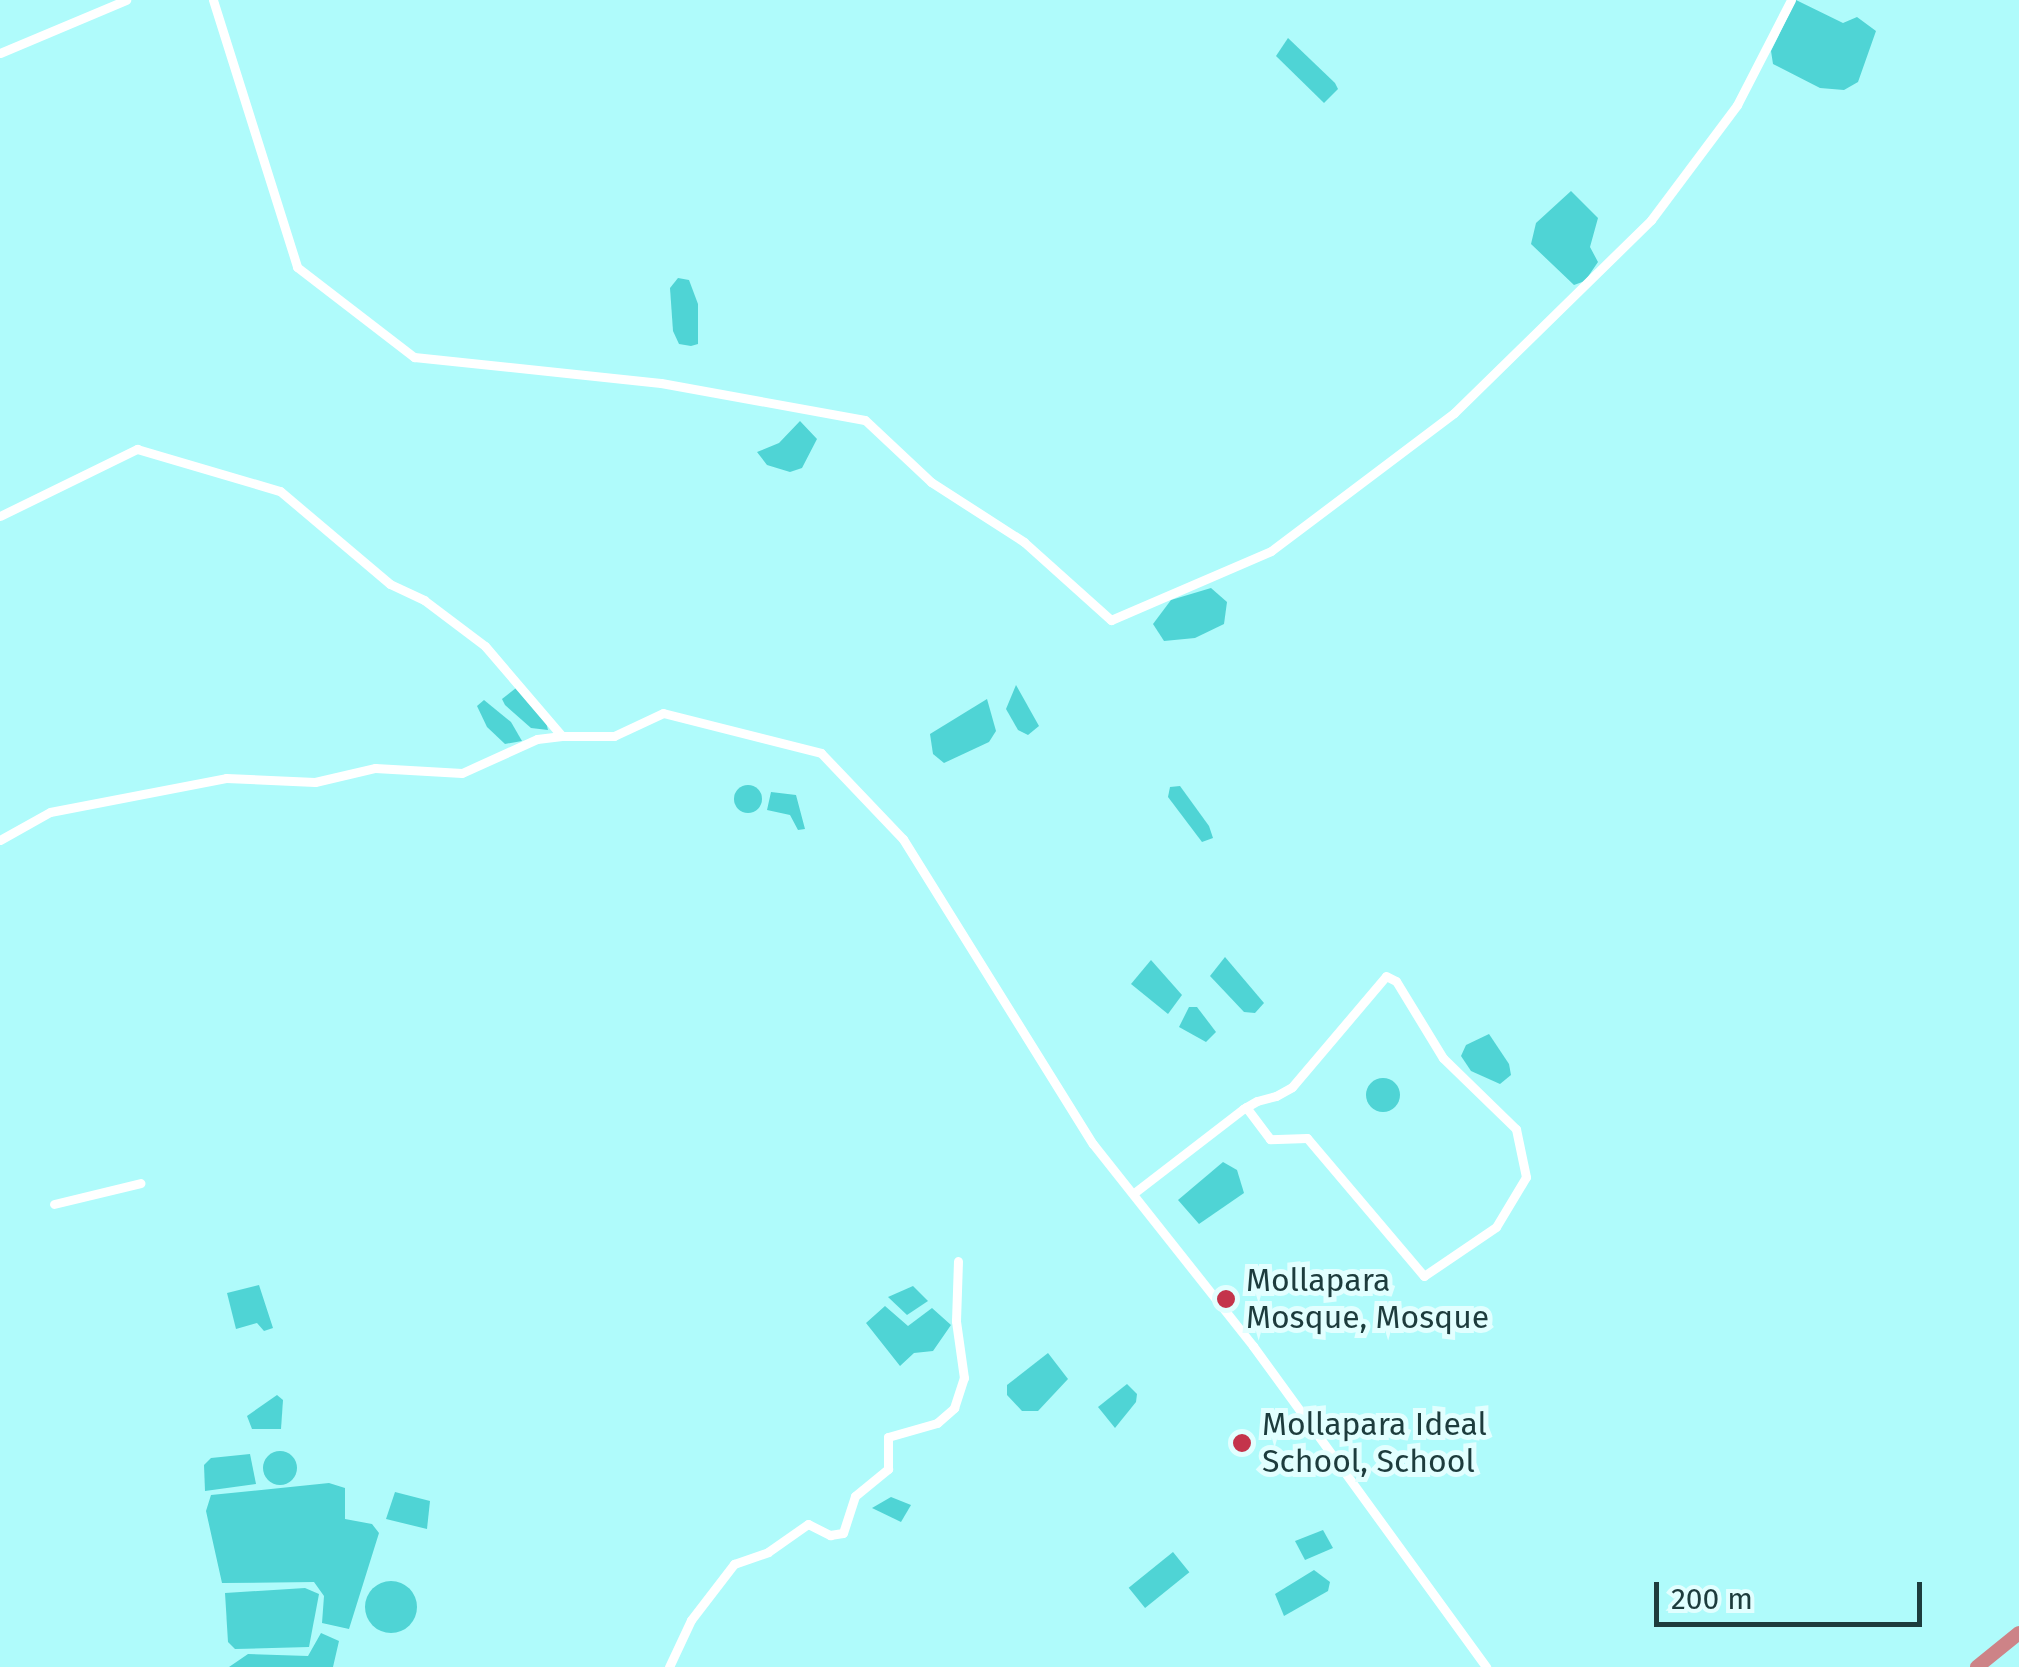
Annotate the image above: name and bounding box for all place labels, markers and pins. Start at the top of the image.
place label: Mollapara Mosque, Mosque [1246,1262,1489,1337]
marker: Mollapara Mosque, Mosque [1215,1288,1237,1310]
place label: Mollapara Ideal School, School [1262,1406,1487,1481]
marker: Mollapara Ideal School, School [1231,1432,1253,1454]

